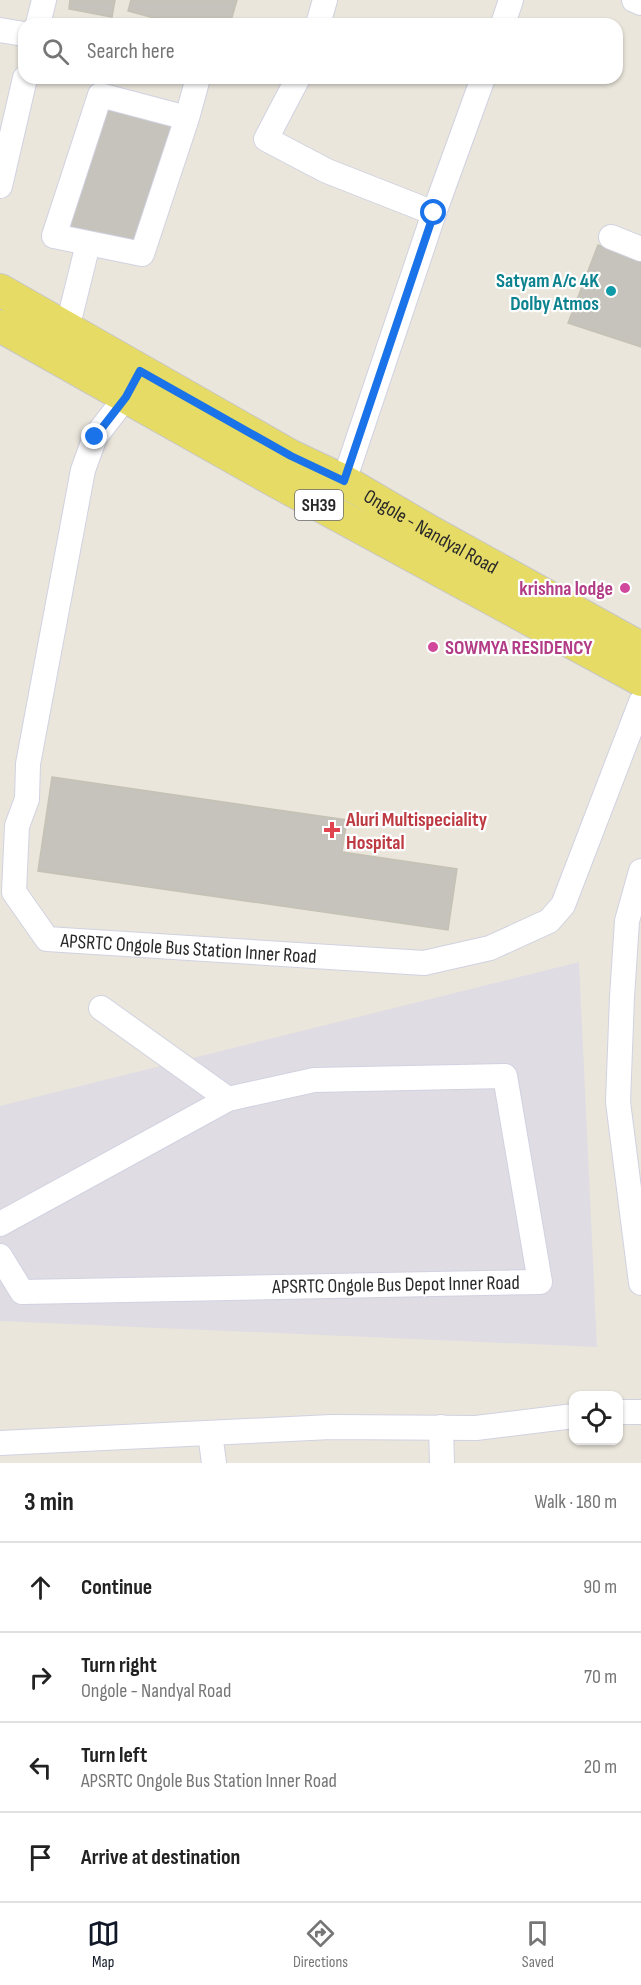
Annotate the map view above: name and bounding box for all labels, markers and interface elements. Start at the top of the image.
search box [18,18,623,84]
icon: search [39,35,72,68]
text: Search here [87,38,174,65]
route start [420,199,446,225]
place label: Satyam A/c 4K Dolby Atmos [496,269,599,316]
marker: Satyam A/c 4K Dolby Atmos [604,284,618,298]
route end [81,423,107,449]
street label: Ongole - Nandyal Road [359,484,502,580]
road number: SH39 [295,490,343,520]
place label: krishna lodge [519,577,613,601]
marker: krishna lodge [618,581,632,595]
place label: SOWMYA RESIDENCY [445,636,593,660]
marker: SOWMYA RESIDENCY [426,640,440,654]
place label: Aluri Multispeciality Hospital [345,808,488,855]
marker: Aluri Multispeciality Hospital [323,821,341,839]
street label: APSRTC Ongole Bus Station Inner Road [59,929,317,969]
street label: APSRTC Ongole Bus Depot Inner Road [271,1271,520,1299]
map controls [569,1391,623,1445]
button: locate [569,1391,623,1445]
text: 3 min [24,1487,74,1518]
text: Walk · 180 m [534,1490,617,1514]
icon: ahead [24,1571,57,1604]
text: Continue [81,1574,152,1601]
text: 90 m [583,1575,617,1599]
text: Turn right [81,1652,157,1679]
icon: right [24,1661,57,1694]
text: 70 m [584,1665,617,1689]
text: Ongole - Nandyal Road [81,1679,231,1703]
text: Turn left [81,1742,147,1769]
icon: left [24,1751,57,1784]
text: 20 m [584,1755,617,1779]
text: APSRTC Ongole Bus Station Inner Road [81,1769,337,1793]
icon: arrive [24,1841,57,1874]
text: Arrive at destination [81,1844,240,1871]
tab: Map [87,1917,120,1972]
tab: Directions [293,1917,348,1972]
tab: Saved [521,1917,554,1972]

